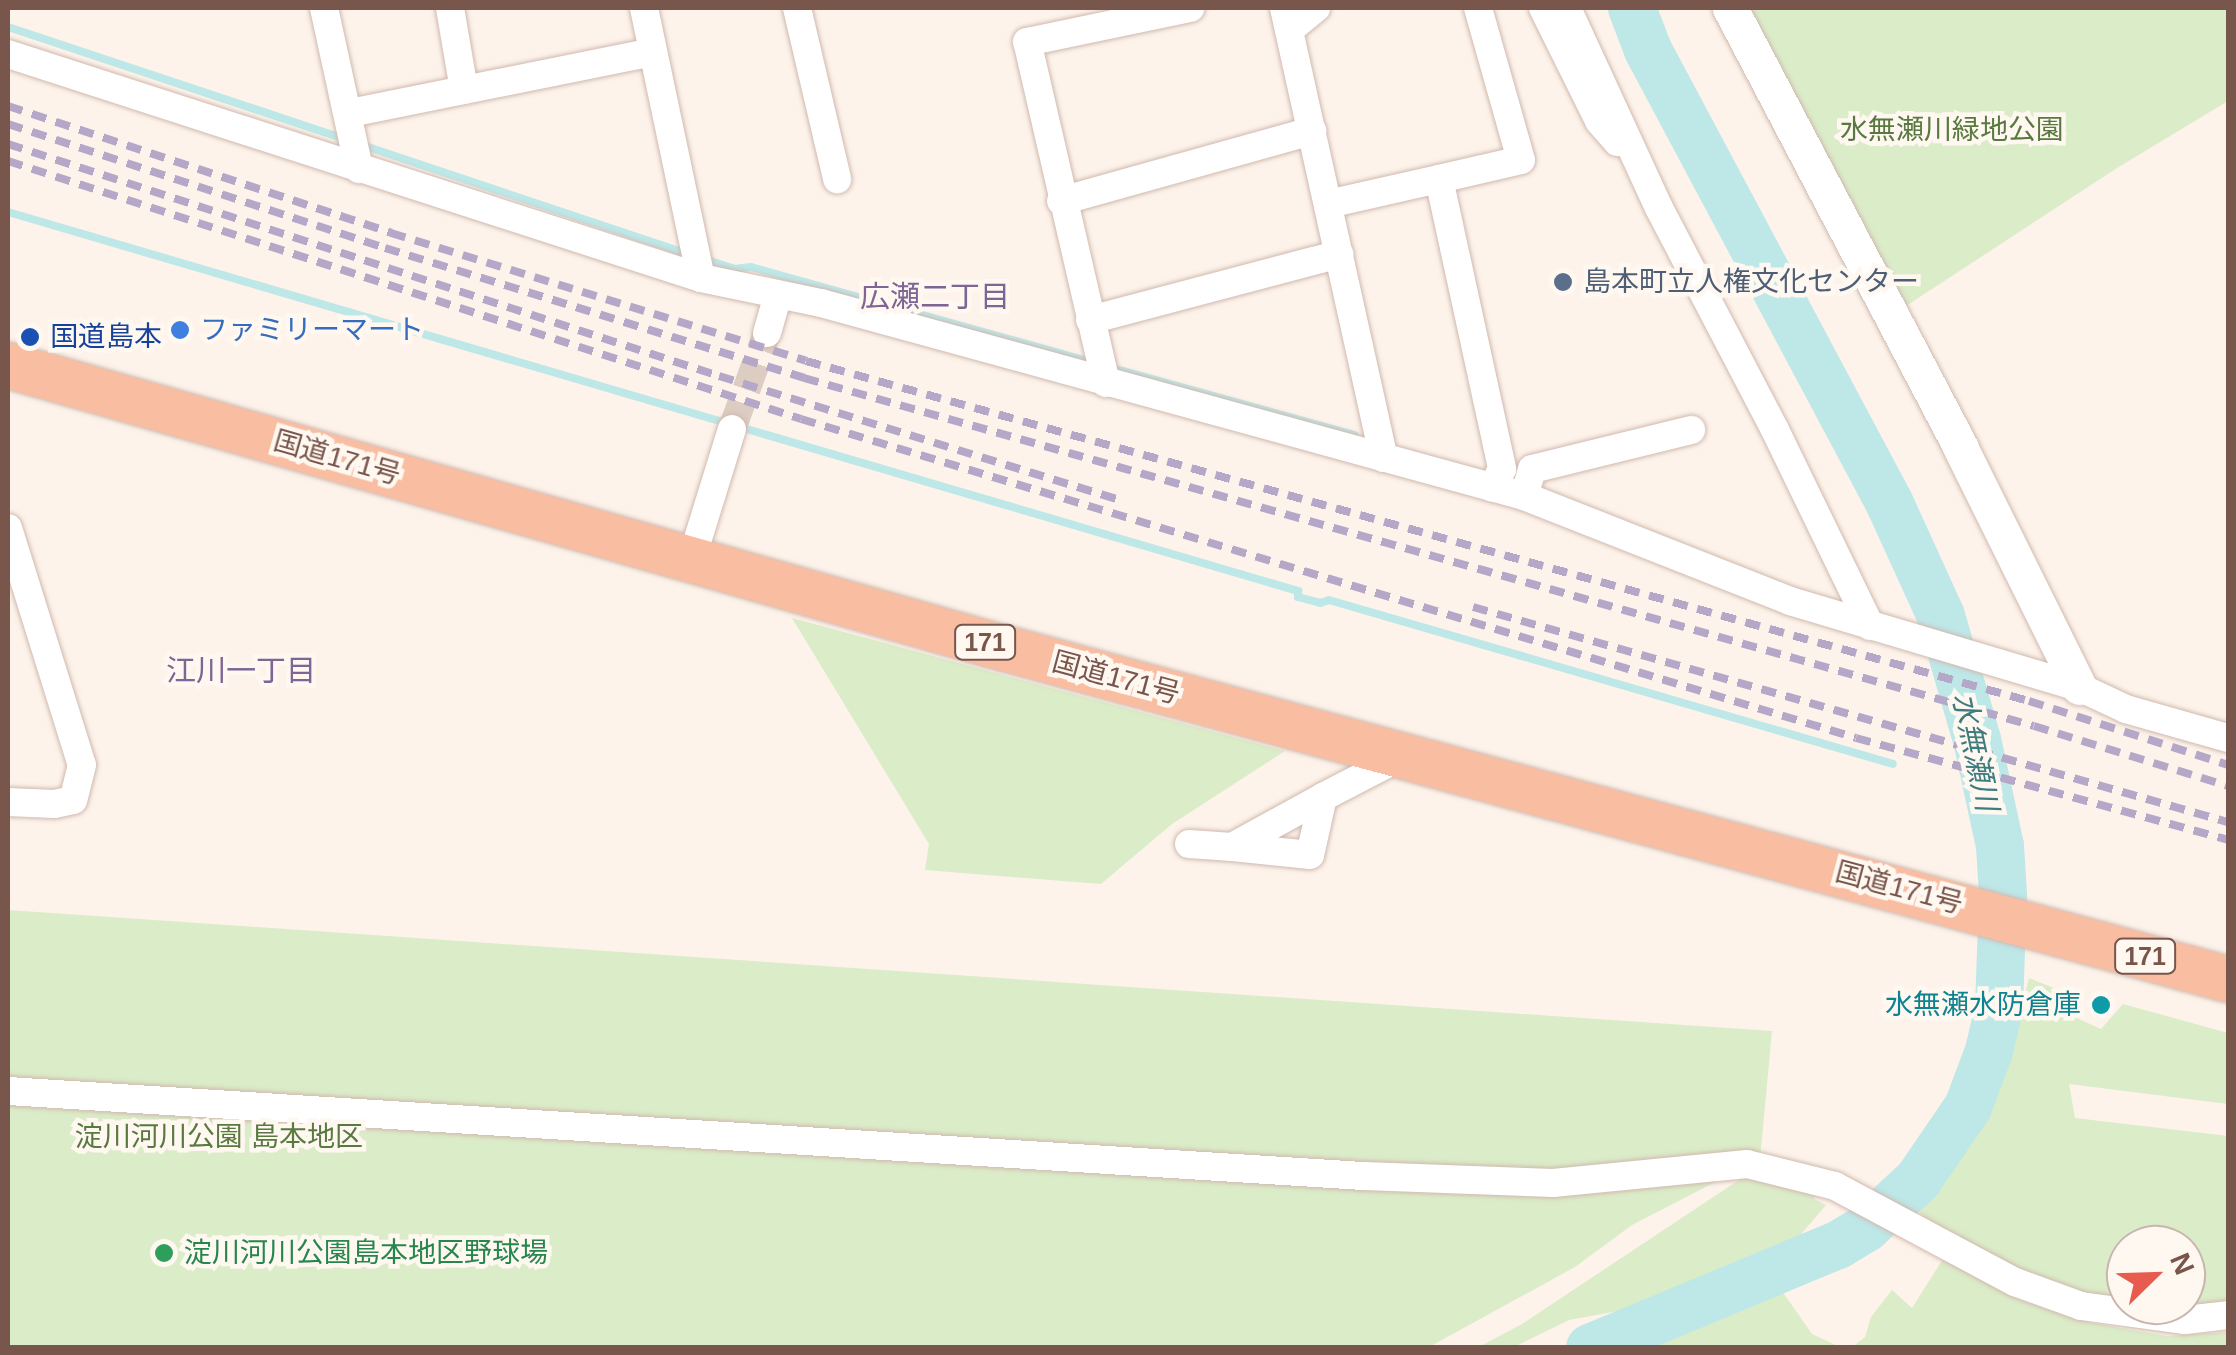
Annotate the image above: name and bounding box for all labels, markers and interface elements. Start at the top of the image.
park label: 水無瀬川緑地公園 [1840,113,2064,147]
place label: 島本町立人権文化センター [1583,265,1919,299]
marker: 島本町立人権文化センター [1552,271,1574,293]
district label: 広瀬二丁目 [860,279,1010,315]
place label: ファミリーマート [200,313,424,347]
marker: ファミリーマート [169,319,191,341]
place label: 国道島本 [50,320,162,354]
marker: 国道島本 [19,326,41,348]
street label: 国道171号 [270,424,404,492]
road number: 171 [952,622,1018,662]
street label: 国道171号 [1049,645,1183,711]
district label: 江川一丁目 [166,653,316,689]
water label: 水無瀬川 [1945,690,2005,814]
street label: 国道171号 [1832,855,1966,921]
road number: 171 [2112,936,2178,976]
place label: 水無瀬水防倉庫 [1885,988,2081,1022]
marker: 水無瀬水防倉庫 [2090,994,2112,1016]
park label: 淀川河川公園 島本地区 [75,1120,363,1154]
north arrow [2106,1225,2206,1325]
place label: 淀川河川公園島本地区野球場 [184,1236,548,1270]
marker: 淀川河川公園島本地区野球場 [153,1242,175,1264]
text: N [2164,1248,2200,1279]

